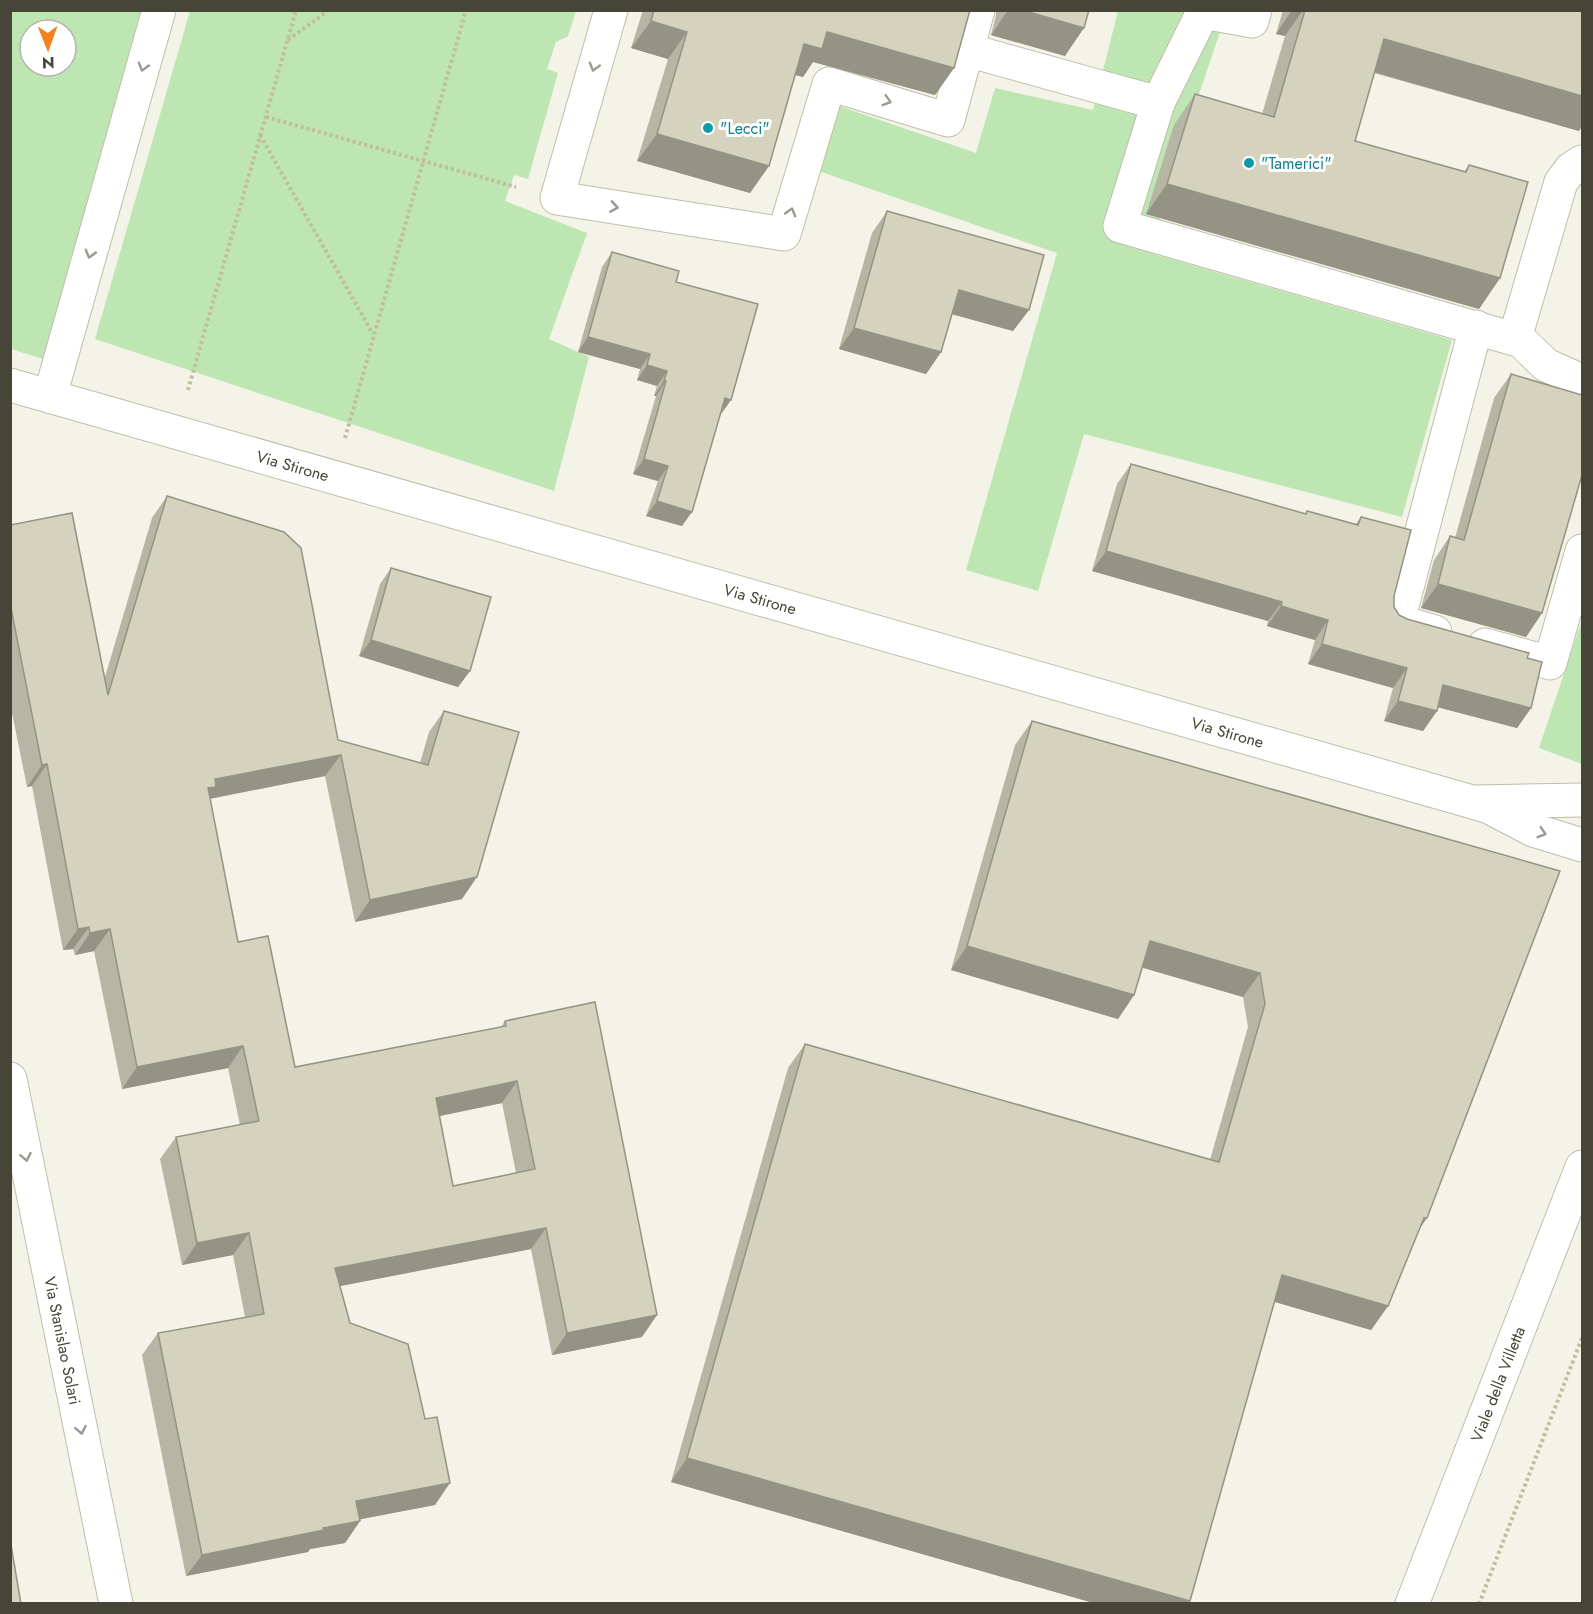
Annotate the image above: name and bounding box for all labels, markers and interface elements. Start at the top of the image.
north arrow [18,18,78,78]
text: N [42,51,55,74]
one-way arrow [138,61,150,72]
one-way arrow [589,62,602,72]
one-way arrow [881,94,892,107]
place label: "Lecci" [720,117,770,140]
marker: "Lecci" [701,121,715,135]
place label: "Tamerici" [1261,152,1332,175]
marker: "Tamerici" [1242,156,1256,170]
one-way arrow [610,201,619,213]
one-way arrow [784,207,796,218]
one-way arrow [85,248,97,259]
street label: Via Stirone [254,445,332,487]
street label: Via Stirone [721,578,799,621]
street label: Via Stirone [1188,711,1266,754]
one-way arrow [1536,826,1547,838]
one-way arrow [19,1151,32,1161]
street label: Via Stanislao Solari [38,1275,87,1407]
street label: Viale della Villetta [1465,1323,1531,1445]
one-way arrow [74,1425,87,1435]

